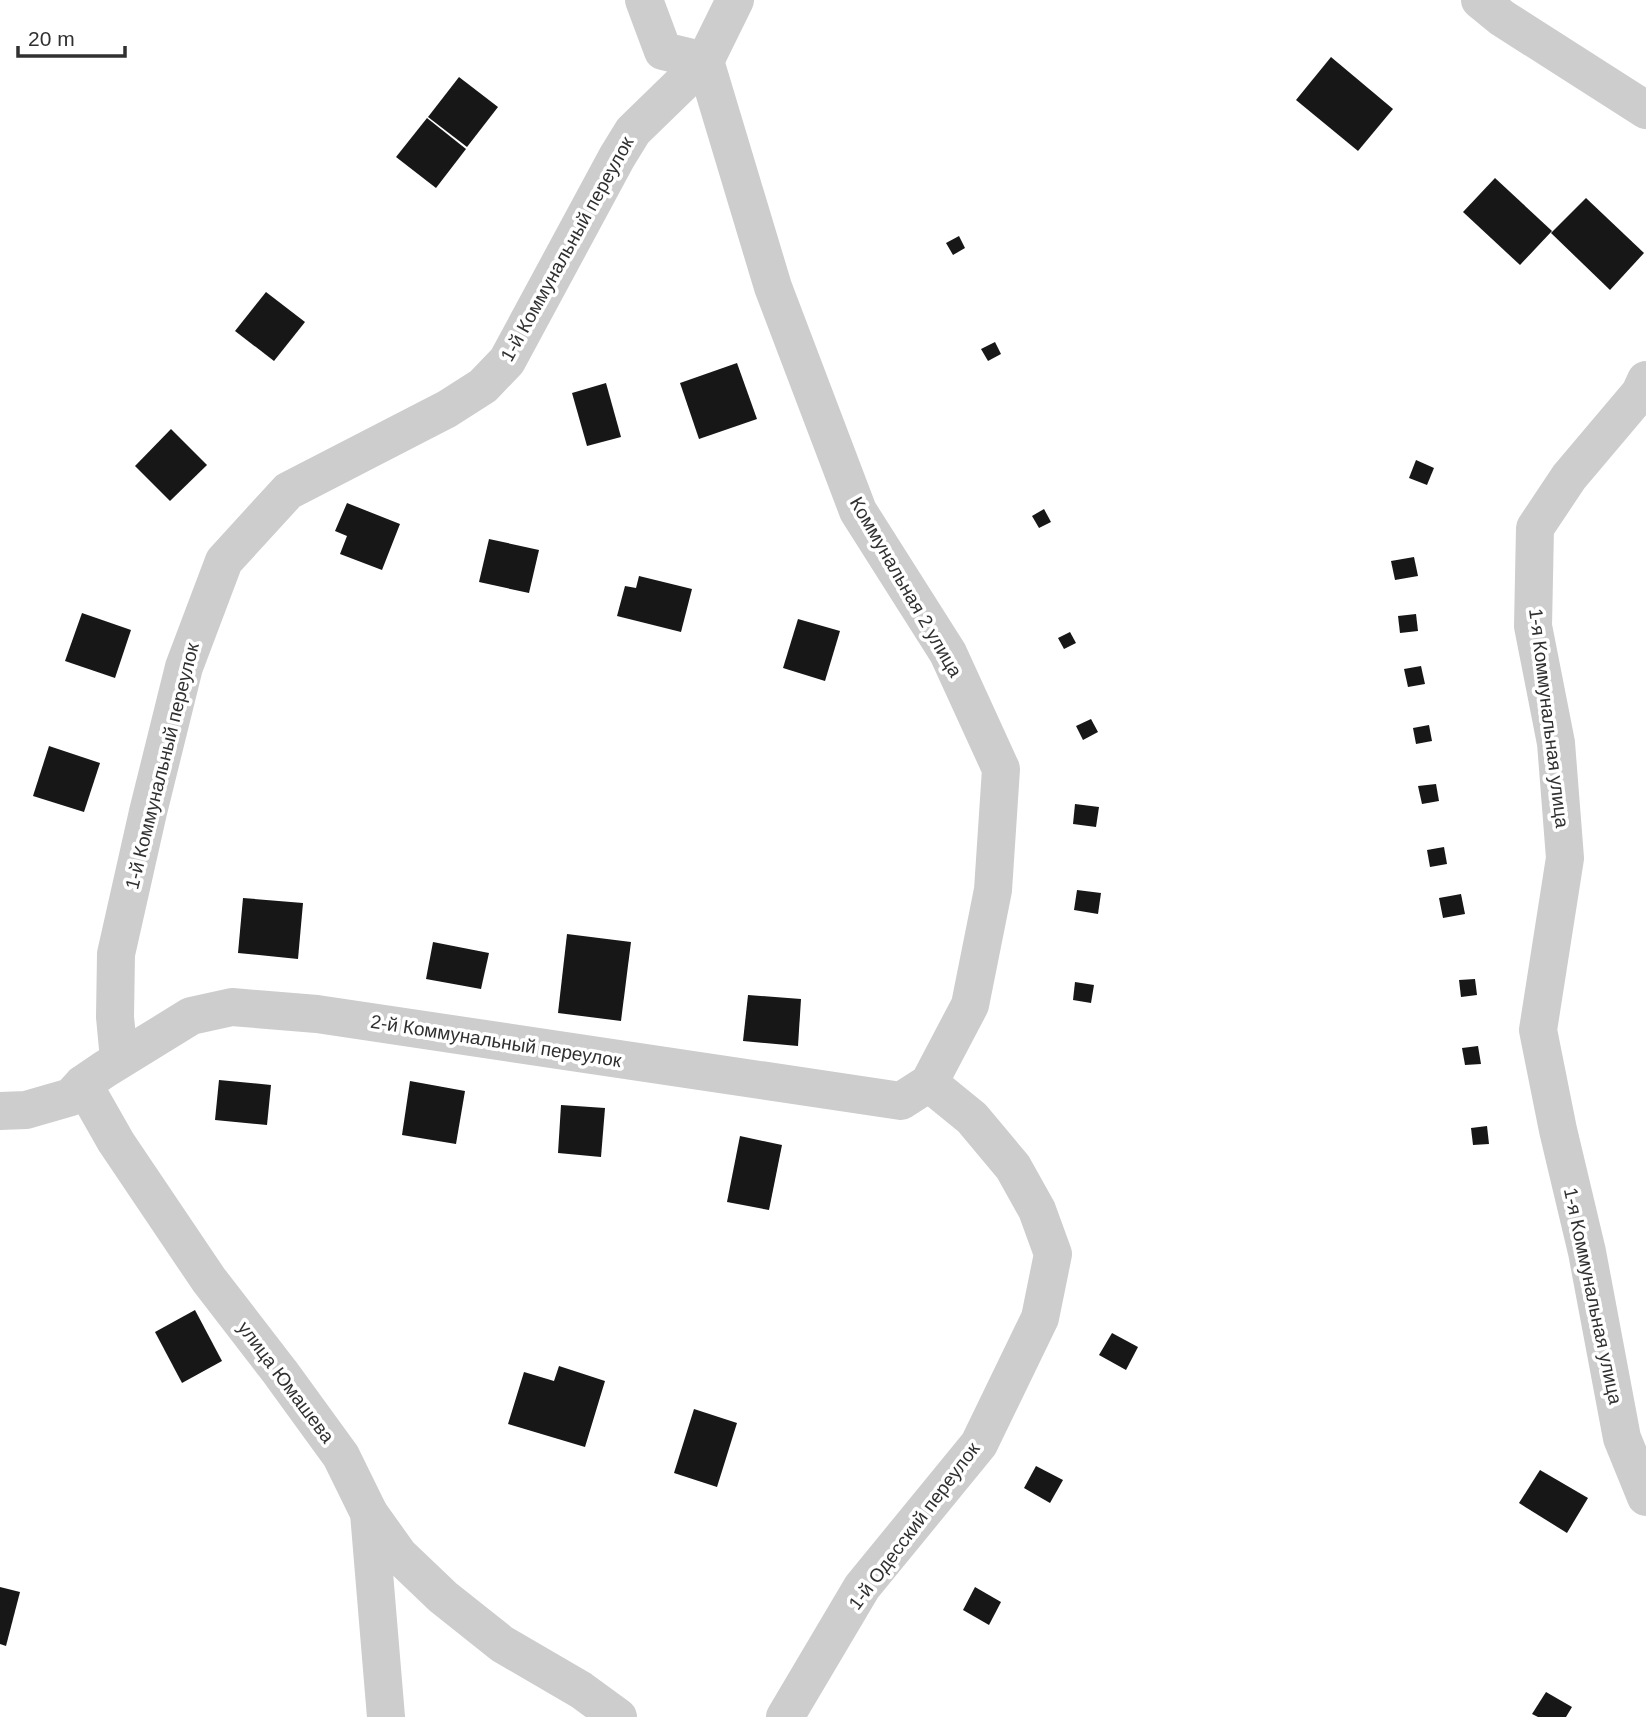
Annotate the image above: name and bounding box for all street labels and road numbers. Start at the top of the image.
street label: 1-й Коммунальный переулок [496,133,638,365]
street label: Коммунальная 2 улица [846,493,966,681]
street label: 1-я Коммунальная улица [1525,607,1573,829]
street label: 1-й Коммунальный переулок [121,640,203,891]
street label: 2-й Коммунальный переулок [369,1011,623,1071]
street label: 1-я Коммунальная улица [1560,1186,1626,1407]
street label: улица Юмашева [234,1317,339,1447]
street label: 1-й Одесский переулок [844,1438,984,1614]

